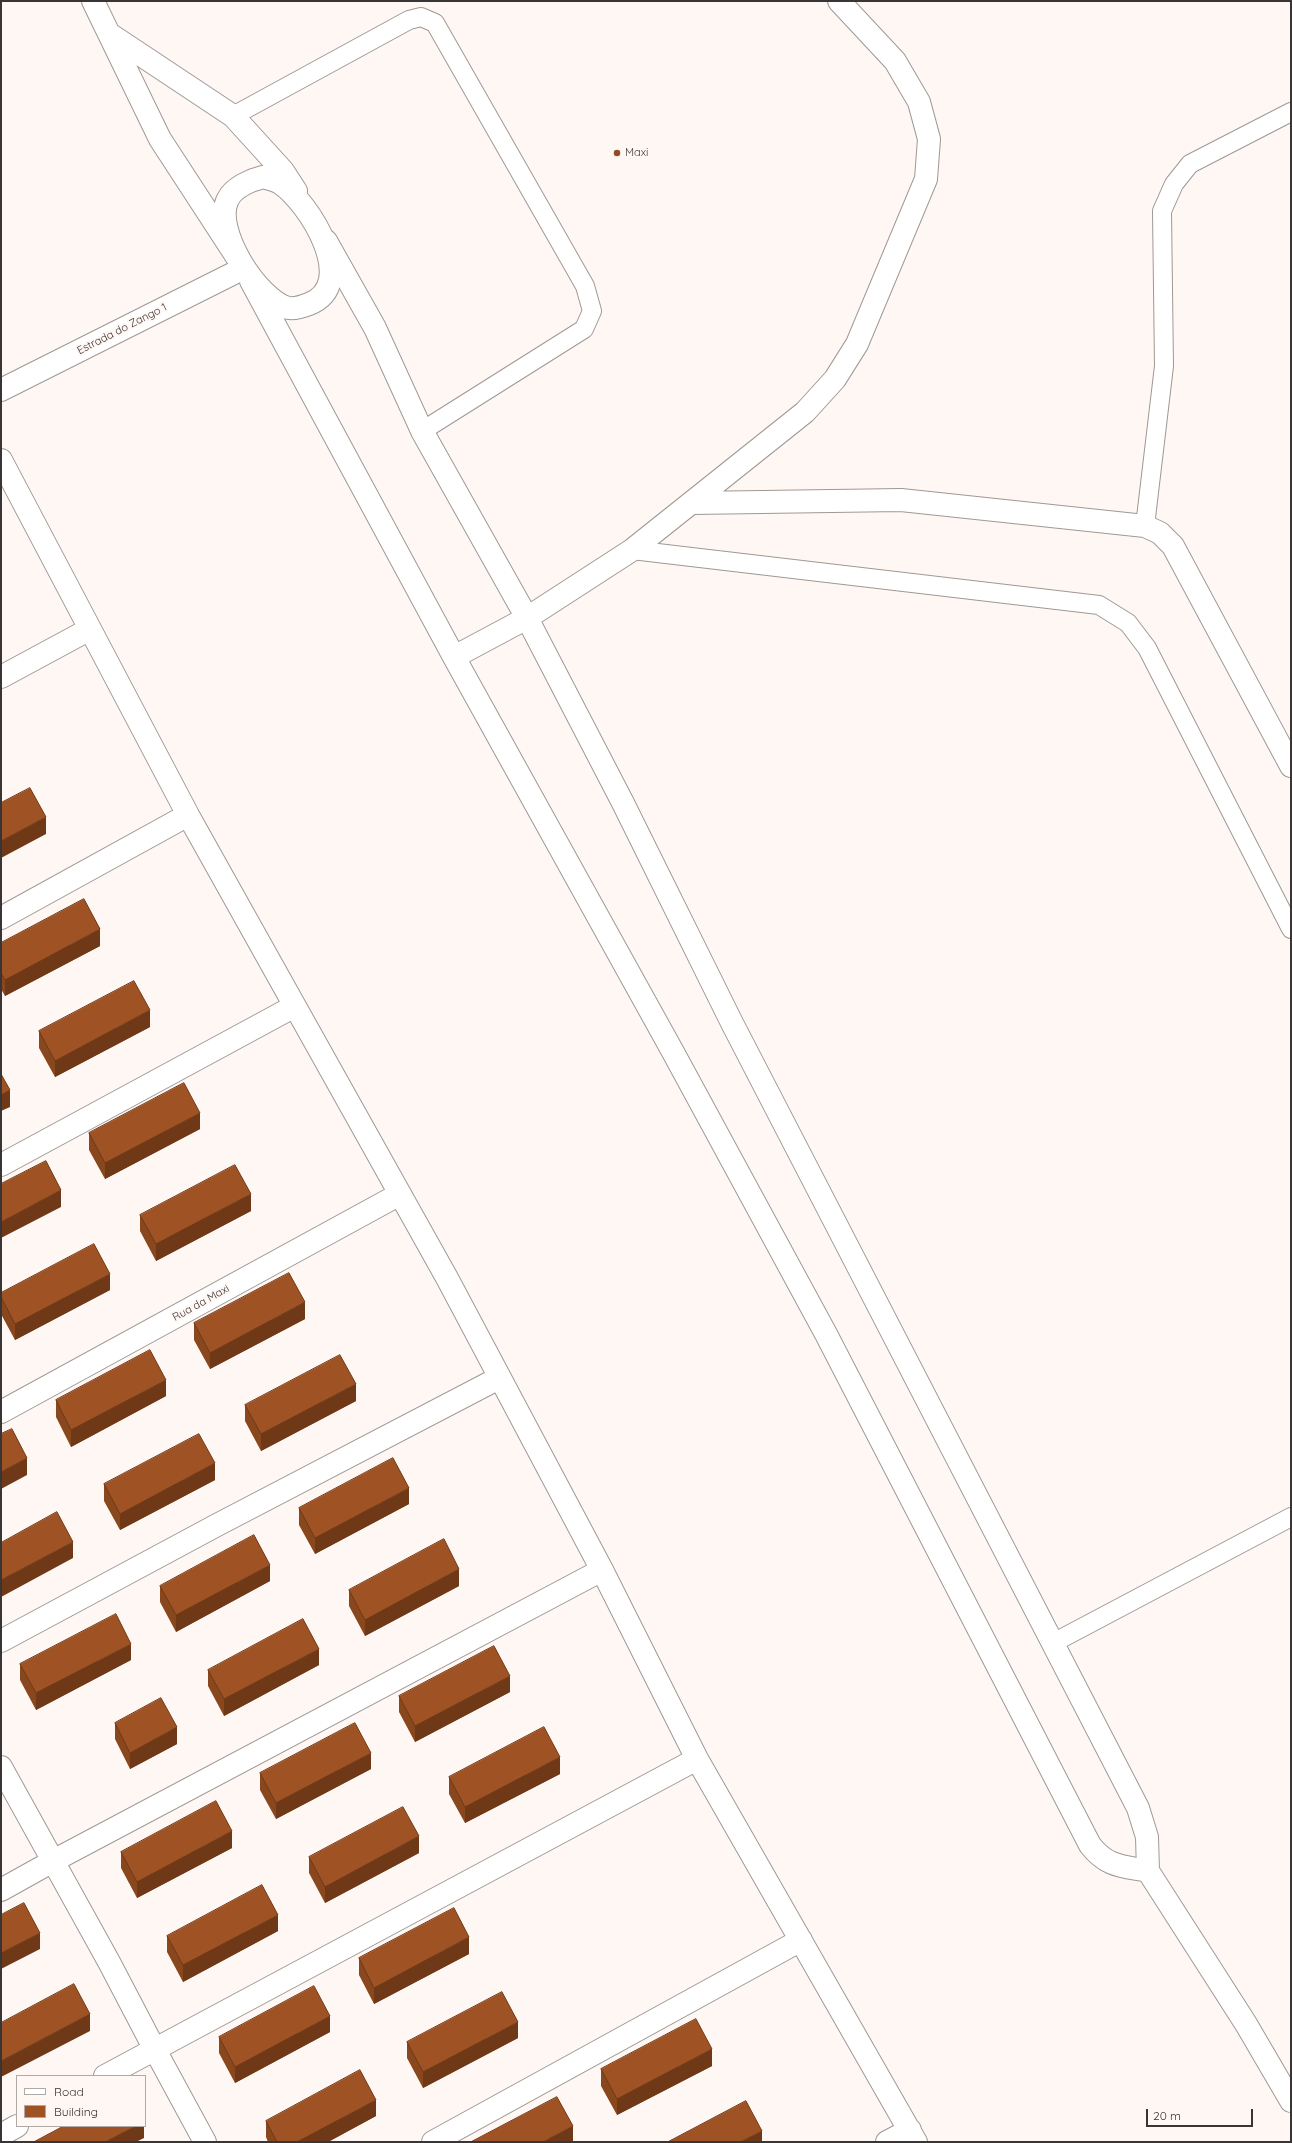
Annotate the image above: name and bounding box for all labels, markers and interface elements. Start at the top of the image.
place label: Maxi [625,146,648,160]
marker: Maxi [612,148,622,158]
street label: Estrada do Zango 1 [75,301,169,357]
street label: Rua da Maxi [170,1282,232,1324]
legend [16,2075,146,2127]
text: Road [54,2084,84,2099]
scale bar [1148,2101,1255,2127]
text: Building [54,2104,98,2119]
text: 20 m [1153,2108,1181,2123]

